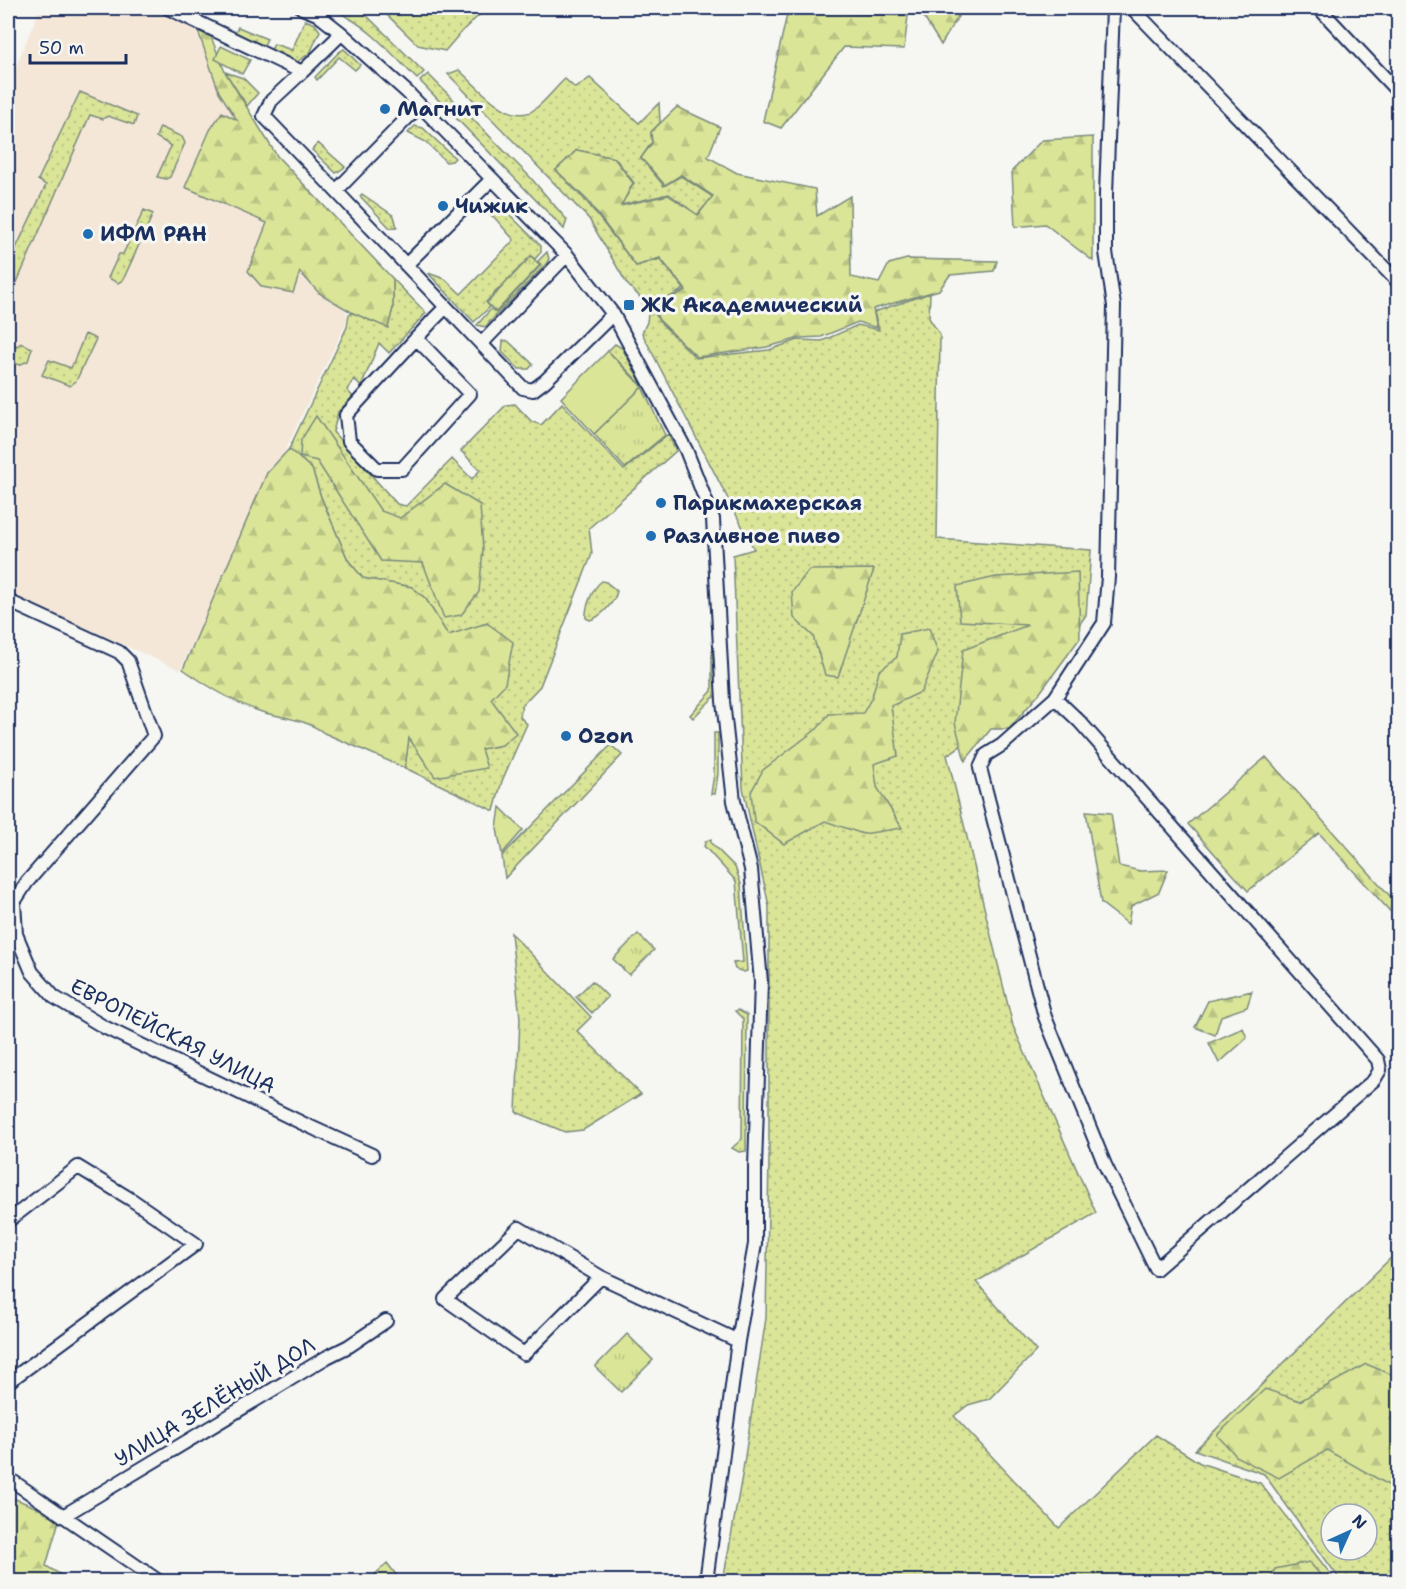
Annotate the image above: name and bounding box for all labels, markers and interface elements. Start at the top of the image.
scale bar [30,27,126,65]
text: 50 m [39,36,84,60]
place label: Магнит [397,95,483,123]
marker: Магнит [378,102,392,116]
place label: Чижик [455,192,528,220]
marker: Чижик [436,199,450,213]
place label: ИФМ РАН [100,220,207,248]
marker: ИФМ РАН [81,227,95,241]
place label: ЖК Академический [641,291,863,319]
marker: ЖК Академический [622,298,636,312]
place label: Парикмахерская [673,489,862,517]
marker: Парикмахерская [654,496,668,510]
place label: Разливное пиво [663,522,840,550]
marker: Разливное пиво [644,529,658,543]
place label: Ozon [578,722,633,750]
marker: Ozon [559,729,573,743]
street label: ЕВРОПЕЙСКАЯ УЛИЦА [66,972,280,1100]
street label: УЛИЦА ЗЕЛЁНЫЙ ДОЛ [109,1331,321,1473]
north arrow [1319,1502,1379,1562]
text: N [1347,1510,1371,1534]

